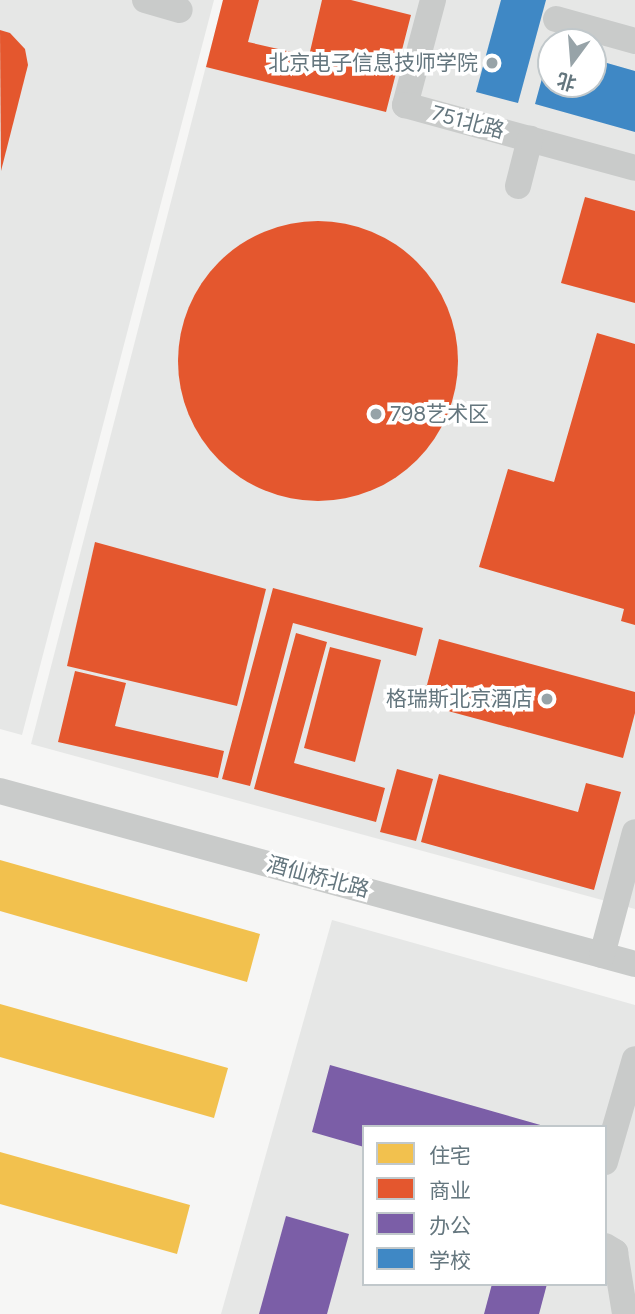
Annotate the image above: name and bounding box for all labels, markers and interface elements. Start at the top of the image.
north arrow [537,28,607,98]
place label: 北京电子信息技师学院 [268,50,478,76]
marker: 北京电子信息技师学院 [484,55,500,71]
text: 北 [554,68,579,95]
street label: 751北路 [429,100,507,144]
place label: 798艺术区 [390,401,489,427]
marker: 798艺术区 [368,406,384,422]
place label: 格瑞斯北京酒店 [386,686,533,712]
marker: 格瑞斯北京酒店 [539,691,555,707]
street label: 酒仙桥北路 [264,851,372,903]
legend [362,1125,607,1286]
text: 住宅 [429,1143,471,1168]
text: 商业 [429,1178,471,1203]
text: 办公 [429,1213,471,1238]
text: 学校 [429,1248,471,1273]

